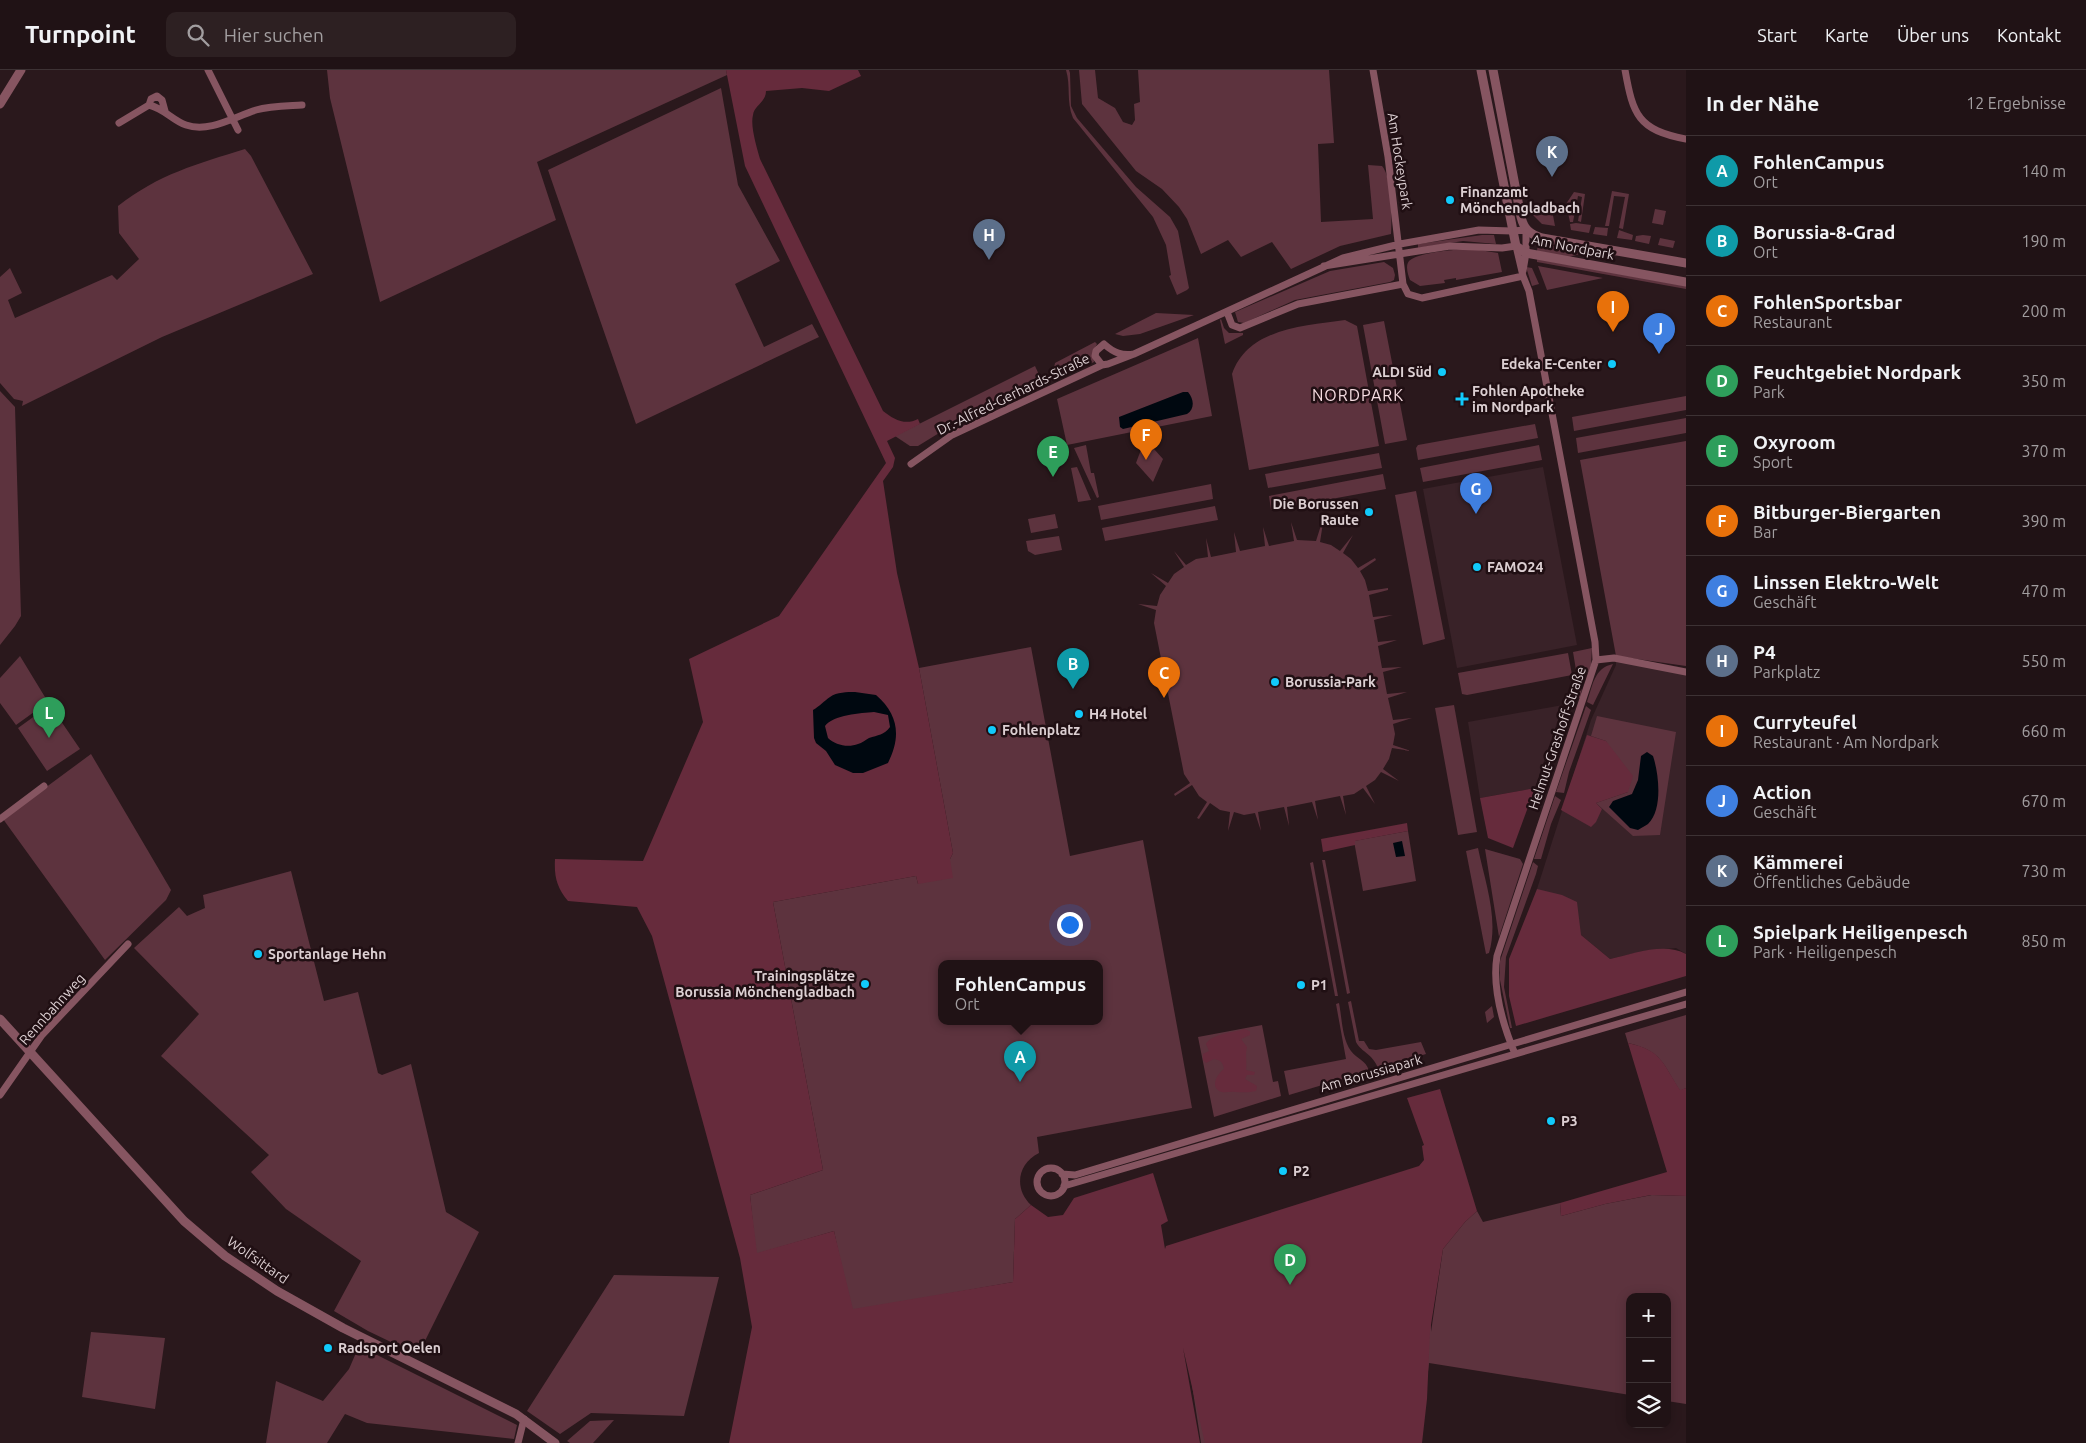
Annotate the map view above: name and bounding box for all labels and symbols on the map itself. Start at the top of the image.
street label: Am Hockeypark [1384,111,1416,211]
pin: K [1536,136,1568,177]
place label: Finanzamt Mönchengladbach [1460,184,1580,216]
marker: Finanzamt Mönchengladbach [1444,194,1456,206]
pin: H [973,219,1005,260]
street label: Am Nordpark [1530,231,1616,263]
pin: I [1597,291,1629,332]
pin: J [1643,313,1675,354]
street label: Dr.-Alfred-Gerhards-Straße [934,350,1092,438]
place label: Edeka E-Center [1501,356,1602,372]
marker: Edeka E-Center [1606,358,1618,370]
place label: ALDI Süd [1372,364,1432,380]
marker: ALDI Süd [1436,366,1448,378]
place label: Fohlen Apotheke im Nordpark [1472,383,1585,415]
district label: NORDPARK [1312,386,1404,404]
marker: Fohlen Apotheke im Nordpark [1456,393,1468,405]
pin: F [1130,419,1162,460]
pin: E [1037,436,1069,477]
pin: G [1460,473,1492,514]
place label: Die Borussen Raute [1272,496,1359,528]
marker: Die Borussen Raute [1363,506,1375,518]
place label: FAMO24 [1487,559,1543,575]
marker: FAMO24 [1471,561,1483,573]
pin: B [1057,648,1089,689]
pin: C [1148,657,1180,698]
street label: Helmut-Grashoff-Straße [1525,664,1589,812]
place label: Borussia-Park [1285,674,1376,690]
marker: Borussia-Park [1269,676,1281,688]
pin: L [33,697,65,738]
place label: H4 Hotel [1089,706,1147,722]
marker: H4 Hotel [1073,708,1085,720]
place label: Fohlenplatz [1002,722,1080,738]
marker: Fohlenplatz [986,724,998,736]
your location [1057,912,1083,938]
place label: Sportanlage Hehn [268,946,386,962]
marker: Sportanlage Hehn [252,948,264,960]
place label: Trainingsplätze Borussia Mönchengladbach [675,968,855,1000]
street label: Rennbahnweg [16,970,88,1048]
place label: P1 [1311,977,1328,993]
marker: Trainingsplätze Borussia Mönchengladbach [859,978,871,990]
marker: P1 [1295,979,1307,991]
pin: A [1004,1041,1036,1082]
street label: Am Borussiapark [1318,1051,1424,1095]
place label: P3 [1561,1113,1578,1129]
marker: P3 [1545,1115,1557,1127]
place label: P2 [1293,1163,1310,1179]
marker: P2 [1277,1165,1289,1177]
street label: Wolfsittard [224,1233,292,1287]
pin: D [1274,1244,1306,1285]
place label: Radsport Oelen [338,1340,441,1356]
marker: Radsport Oelen [322,1342,334,1354]

